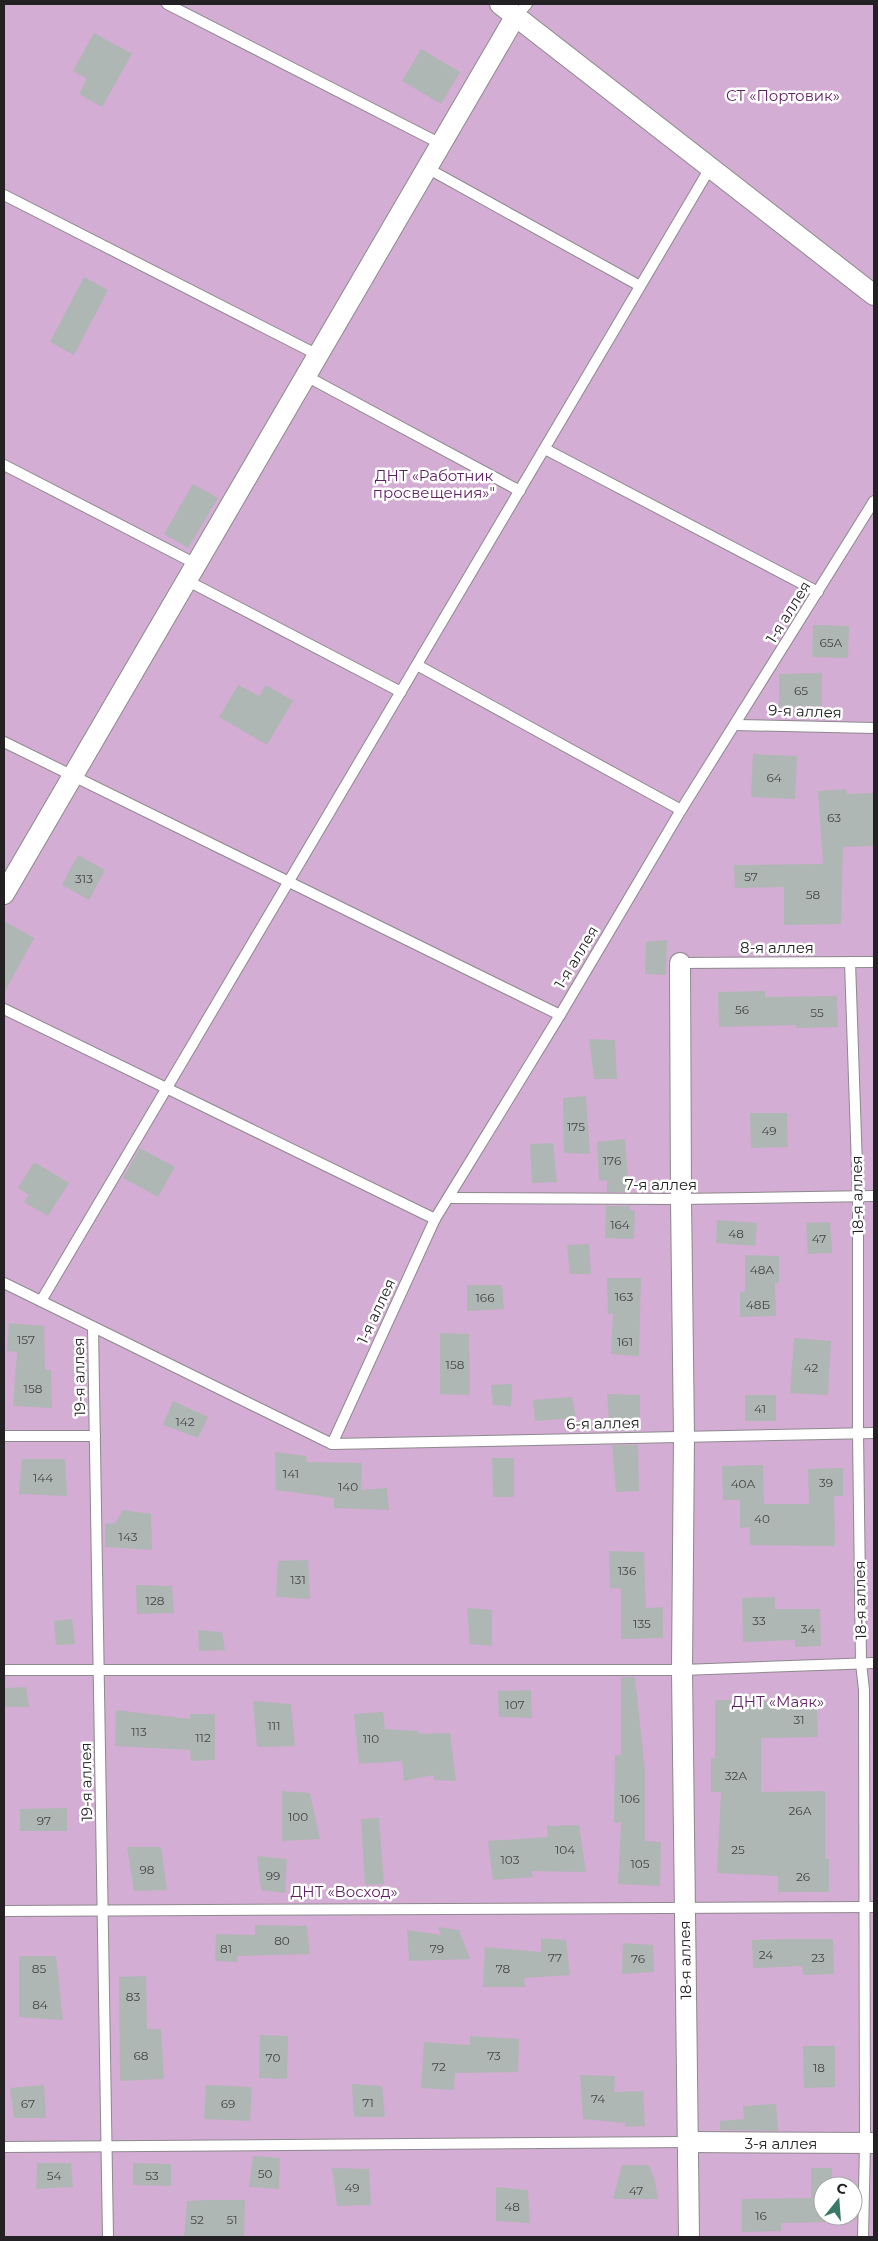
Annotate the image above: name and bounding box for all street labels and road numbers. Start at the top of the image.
street label: 1-я аллея [761,577,815,647]
street label: 9-я аллея [768,700,842,722]
street label: 1-я аллея [550,922,602,992]
street label: 8-я аллея [740,938,814,957]
street label: 18-я аллея [847,1155,867,1235]
street label: 7-я аллея [625,1175,697,1194]
street label: 1-я аллея [353,1275,399,1347]
street label: 19-я аллея [69,1337,89,1417]
street label: 6-я аллея [566,1413,640,1433]
street label: 18-я аллея [850,1560,870,1640]
street label: 19-я аллея [76,1742,96,1822]
street label: 18-я аллея [675,1920,695,2000]
street label: 3-я аллея [745,2134,817,2153]

